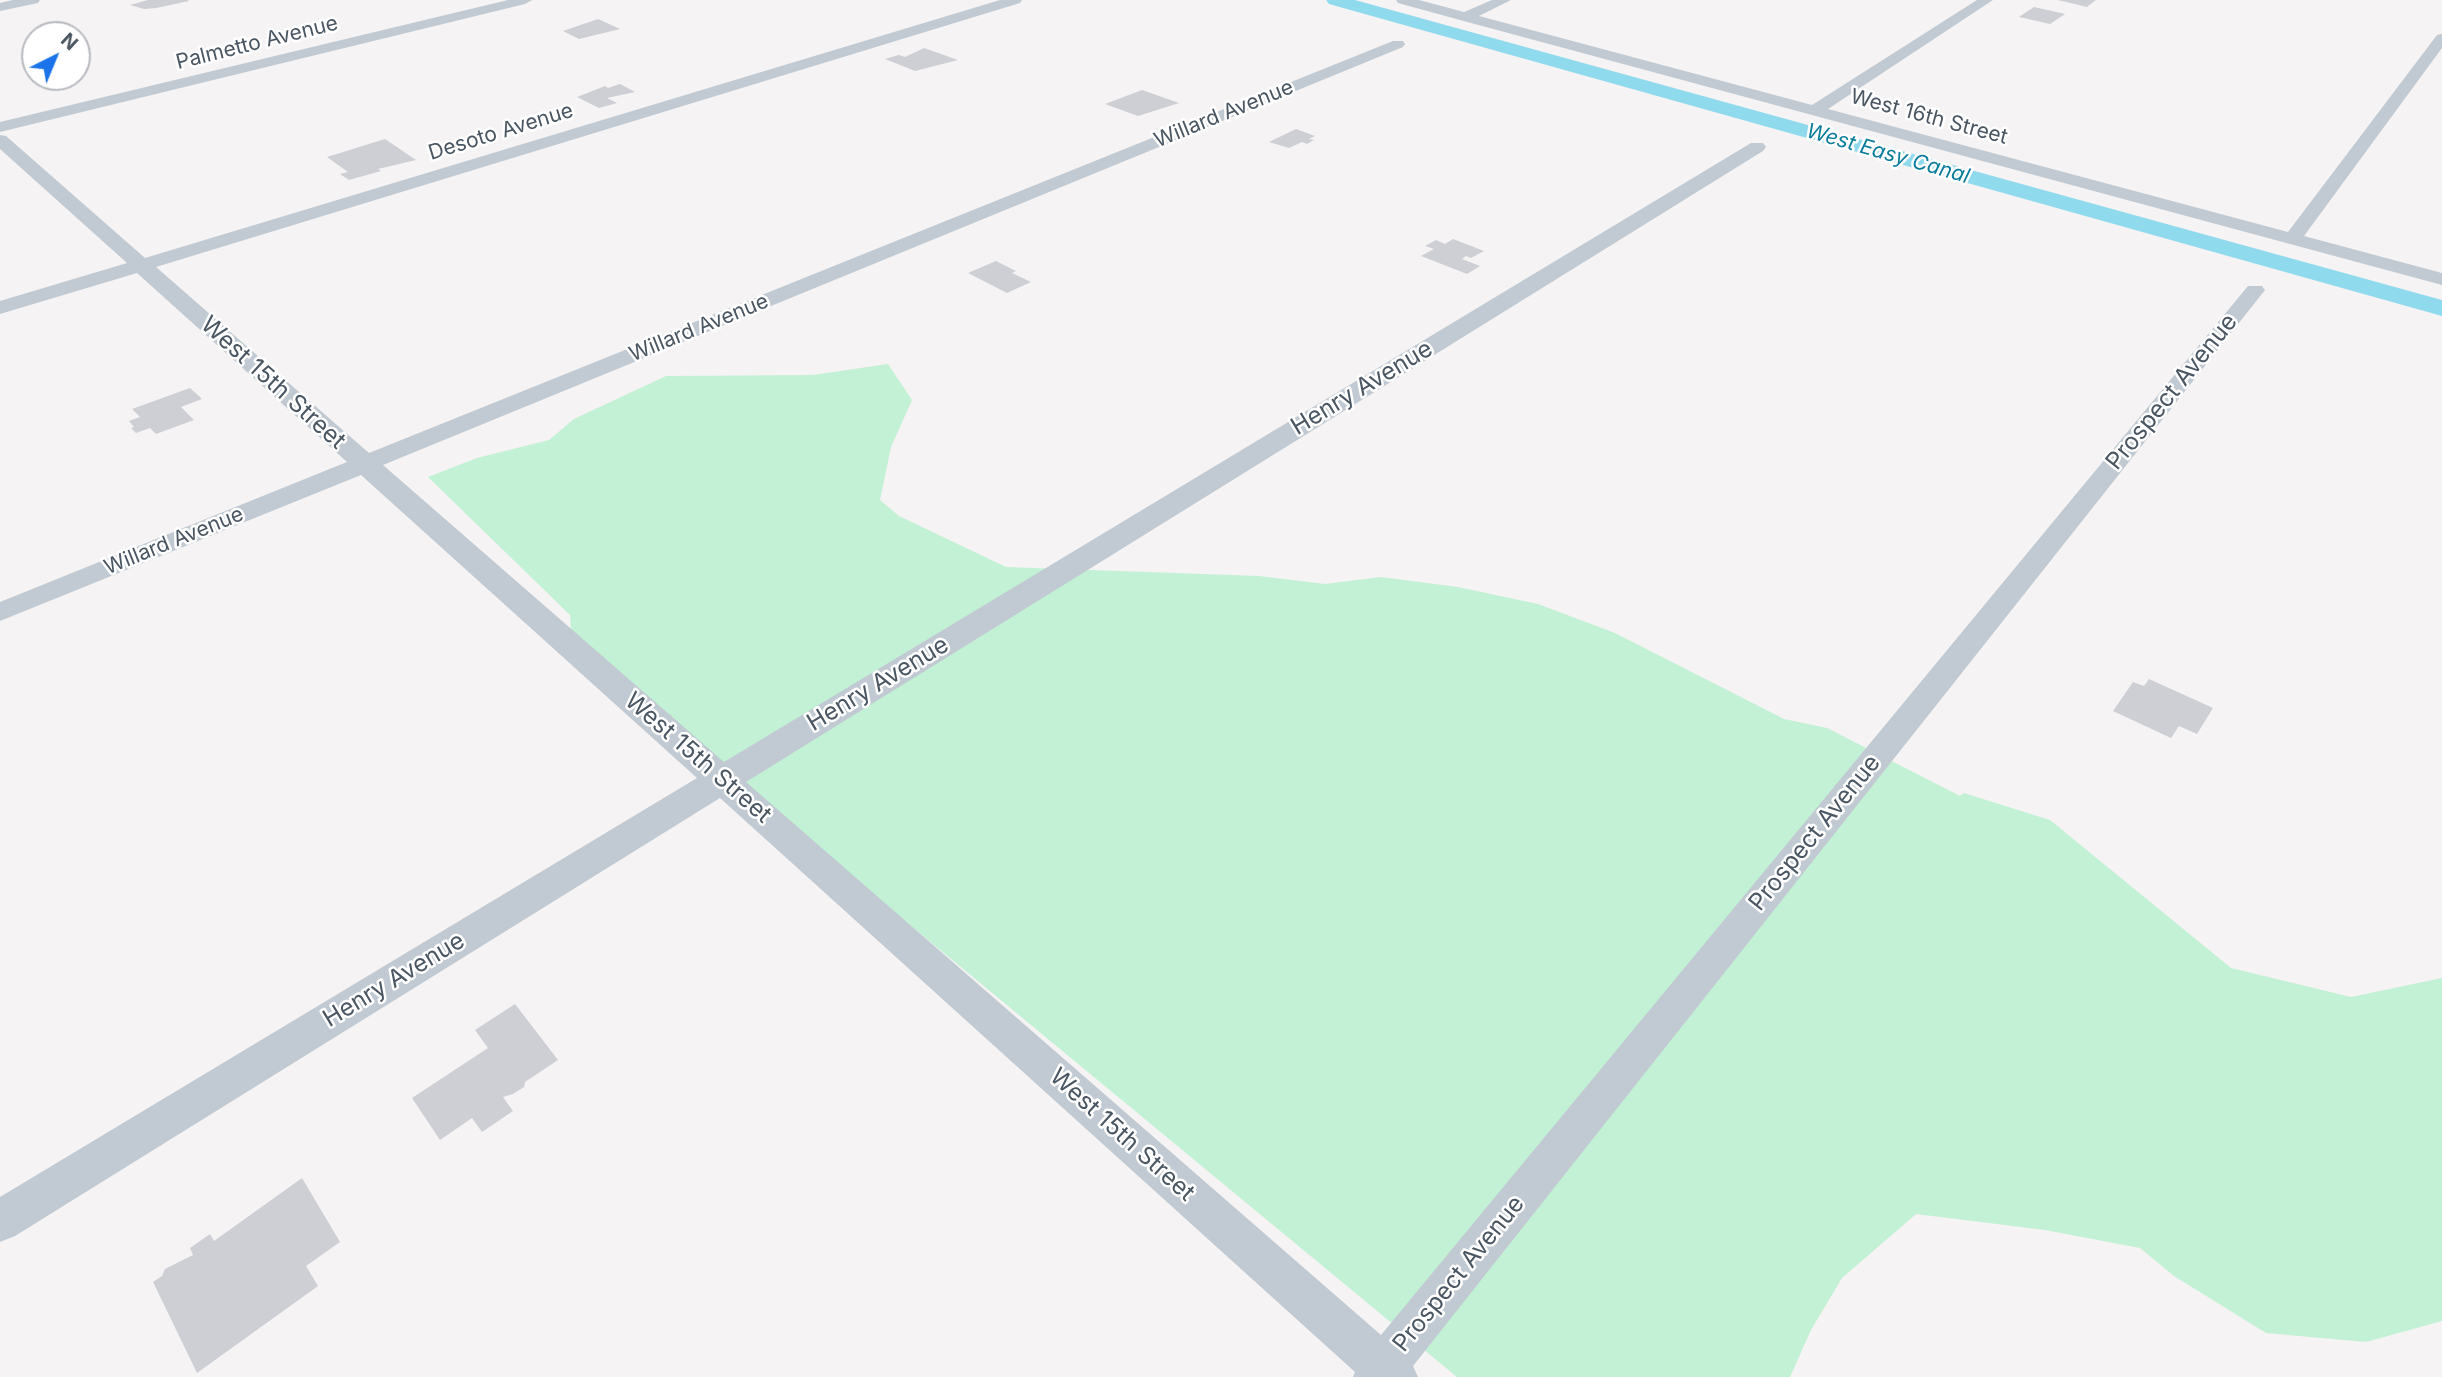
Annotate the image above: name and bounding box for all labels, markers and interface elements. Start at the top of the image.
street label: Palmetto Avenue [173,11,341,75]
north arrow [21,21,91,91]
text: N [56,28,82,55]
street label: Willard Avenue [1151,75,1297,153]
street label: West 16th Street [1848,84,2010,150]
street label: Desoto Avenue [426,98,576,166]
water label: West Easy Canal [1804,119,1972,189]
street label: Willard Avenue [626,289,772,367]
street label: Prospect Avenue [2100,308,2244,476]
street label: West 15th Street [195,311,351,455]
street label: Henry Avenue [1286,334,1438,442]
street label: Willard Avenue [101,502,247,580]
street label: Henry Avenue [802,630,954,738]
street label: West 15th Street [619,687,777,829]
street label: Prospect Avenue [1743,749,1887,917]
street label: Henry Avenue [318,926,470,1034]
street label: West 15th Street [1044,1063,1200,1207]
street label: Prospect Avenue [1387,1190,1531,1358]

